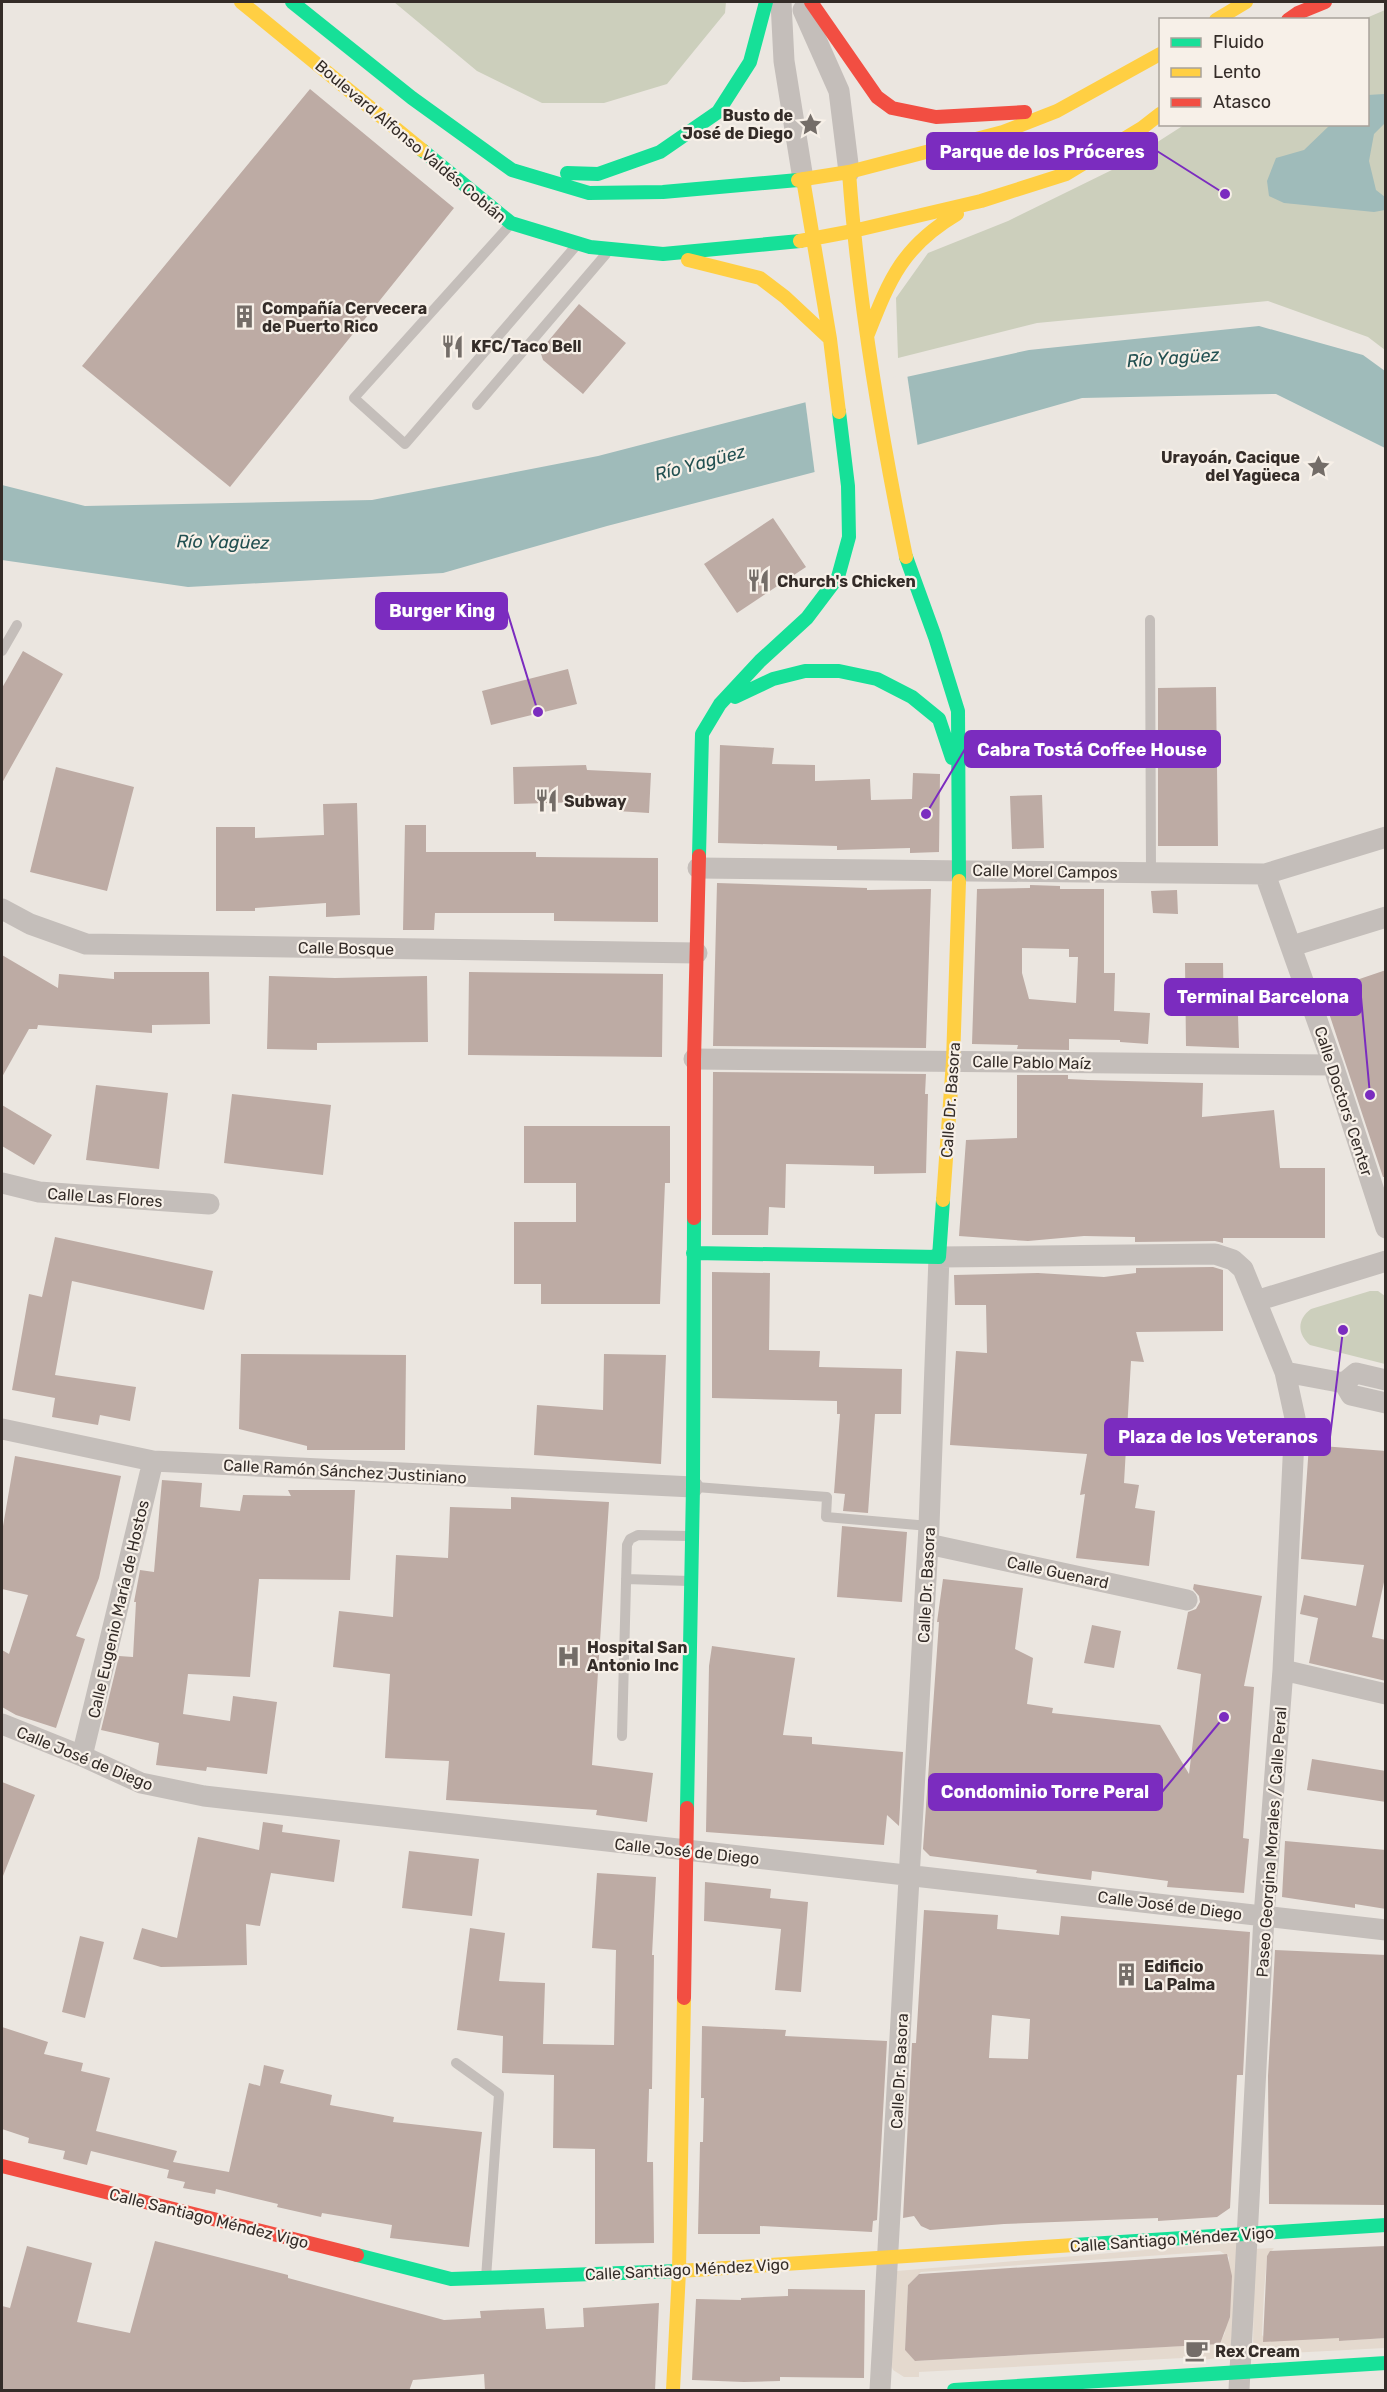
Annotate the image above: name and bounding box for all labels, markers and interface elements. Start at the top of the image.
legend [1159,18,1369,126]
text: Fluido [1213,31,1264,53]
street label: Boulevard Alfonso Valdés Cobián [311,56,510,227]
text: Lento [1213,61,1261,83]
text: Atasco [1213,91,1271,113]
place label: Busto de José de Diego [682,106,793,143]
place icon: Busto de José de Diego [798,111,824,137]
callout: Parque de los Próceres [927,133,1157,169]
text: Parque de los Próceres [939,141,1145,163]
place label: Compañía Cervecera de Puerto Rico [262,299,427,336]
building icon: Compañía Cervecera de Puerto Rico [231,304,257,330]
restaurant icon: KFC/Taco Bell [440,333,466,359]
place label: KFC/Taco Bell [471,337,582,356]
water label: Río Yagüez [1126,344,1220,372]
water label: Río Yagüez [652,440,748,486]
place label: Urayoán, Cacique del Yagüeca [1161,448,1300,485]
place icon: Urayoán, Cacique del Yagüeca [1305,453,1331,479]
water label: Río Yagüez [176,530,270,554]
restaurant icon: Church's Chicken [746,568,772,594]
place label: Church's Chicken [777,572,916,591]
callout: Burger King [376,593,507,629]
text: Burger King [389,600,495,622]
callout: Cabra Tostá Coffee House [965,731,1220,767]
text: Cabra Tostá Coffee House [977,739,1207,761]
restaurant icon: Subway [533,788,559,814]
place label: Subway [564,792,627,811]
street label: Calle Morel Campos [972,861,1118,882]
street label: Calle Bosque [298,938,394,959]
callout: Terminal Barcelona [1165,979,1361,1015]
text: Terminal Barcelona [1177,986,1349,1008]
street label: Calle Doctors' Center [1310,1024,1377,1178]
street label: Calle Dr. Basora [937,1042,964,1159]
street label: Calle Pablo Maíz [972,1052,1092,1073]
street label: Calle Las Flores [47,1184,163,1211]
callout: Plaza de los Veteranos [1105,1419,1330,1455]
text: Plaza de los Veteranos [1118,1426,1318,1448]
street label: Calle Ramón Sánchez Justiniano [223,1456,467,1487]
street label: Calle Eugenio María de Hostos [84,1498,153,1720]
street label: Calle Dr. Basora [914,1527,939,1643]
street label: Calle Guenard [1005,1552,1111,1593]
place label: Hospital San Antonio Inc [587,1638,687,1675]
hospital icon: Hospital San Antonio Inc [556,1643,582,1669]
street label: Paseo Georgina Morales / Calle Peral [1253,1706,1290,1978]
street label: Calle José de Diego [14,1722,156,1795]
callout: Condominio Torre Peral [929,1774,1162,1810]
text: Condominio Torre Peral [941,1781,1149,1803]
street label: Calle José de Diego [614,1834,760,1869]
street label: Calle José de Diego [1097,1887,1243,1924]
place label: Edificio La Palma [1144,1957,1215,1994]
building icon: Edificio La Palma [1113,1962,1139,1988]
street label: Calle Dr. Basora [887,2013,912,2129]
street label: Calle Santiago Méndez Vigo [107,2185,310,2252]
street label: Calle Santiago Méndez Vigo [1069,2223,1275,2256]
street label: Calle Santiago Méndez Vigo [584,2255,790,2284]
cafe icon: Rex Cream [1184,2338,1210,2364]
place label: Rex Cream [1215,2342,1300,2361]

